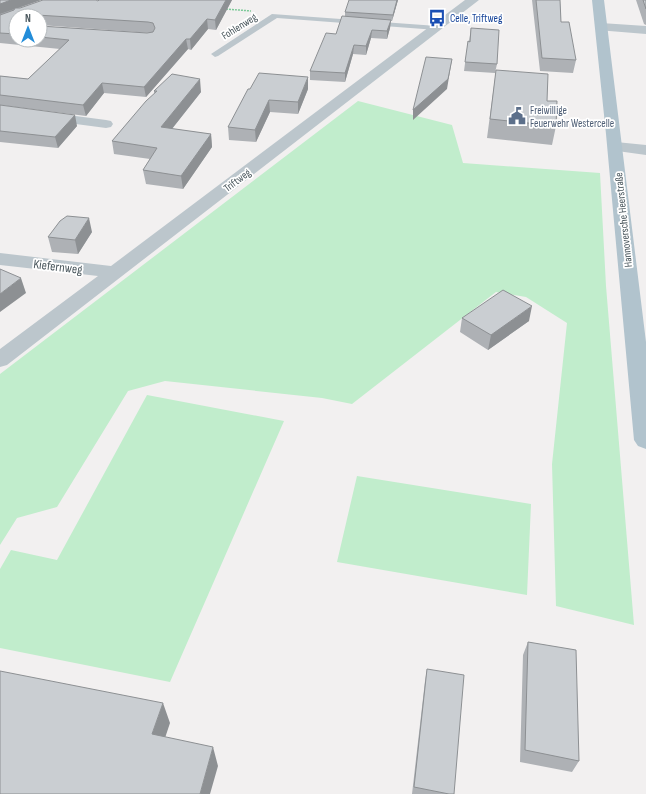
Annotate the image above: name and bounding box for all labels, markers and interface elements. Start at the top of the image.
north arrow [8,8,48,48]
bus stop icon: Celle, Triftweg [427,8,447,28]
street label: Fohlenweg [219,10,260,42]
text: N [25,12,31,25]
place label: Celle, Triftweg [450,12,503,25]
place label: Freiwillige Feuerwehr Westercelle [530,104,614,130]
public building icon: Freiwillige Feuerwehr Westercelle [507,106,527,126]
street label: Triftweg [221,166,254,195]
street label: Hannoversche Heerstraße [612,172,635,268]
street label: Kiefernweg [32,256,83,278]

